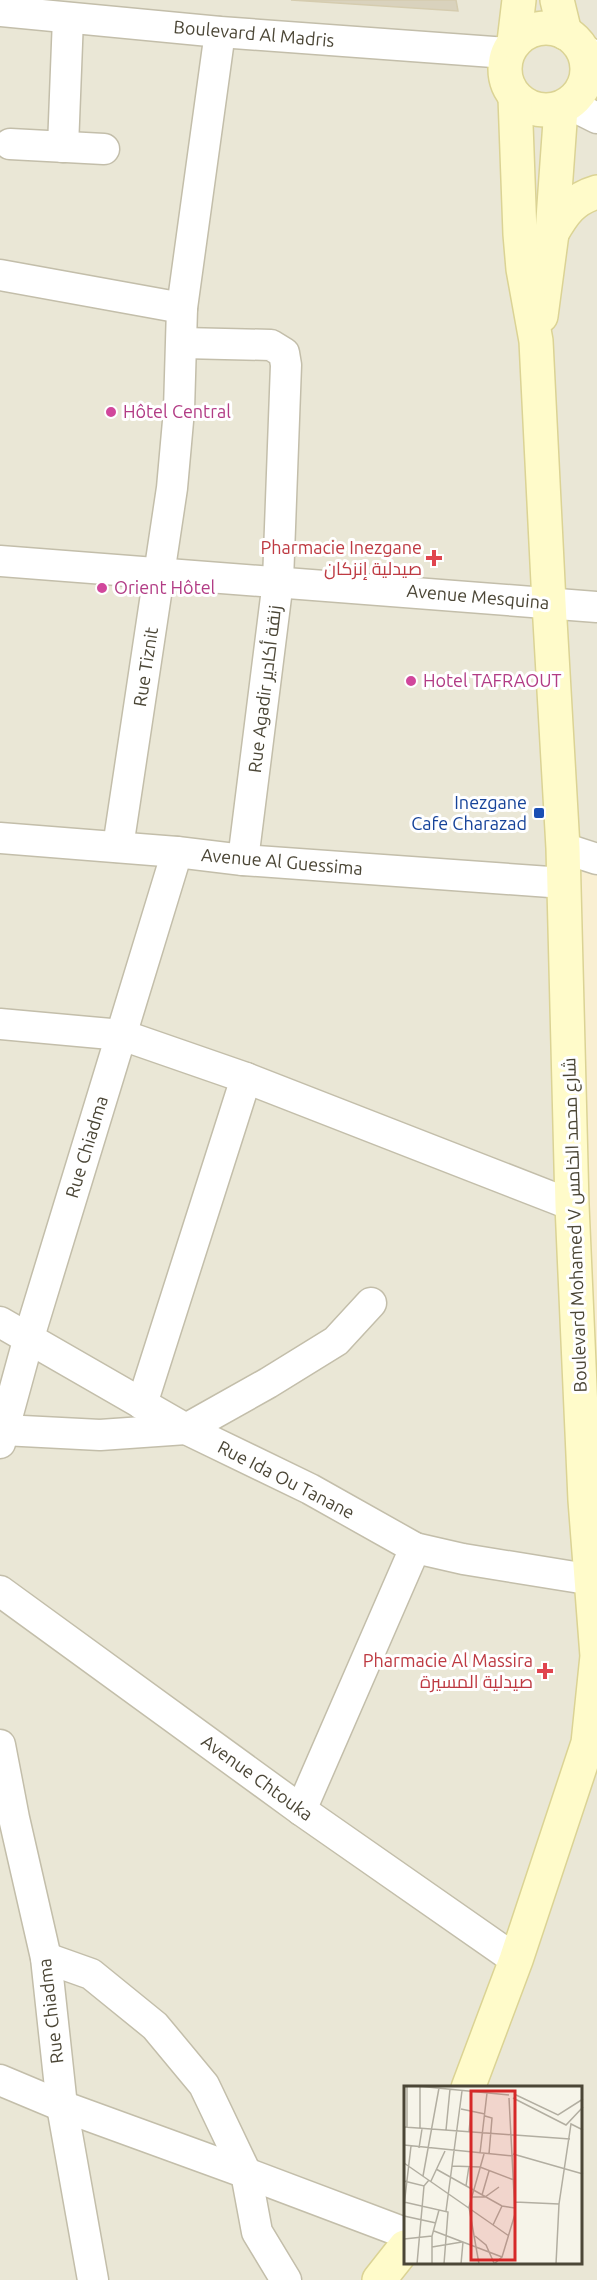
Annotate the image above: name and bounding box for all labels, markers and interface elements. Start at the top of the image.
street label: Boulevard Al Madris [173,16,336,50]
place label: Hôtel Central [123,401,231,421]
marker: Hôtel Central [104,405,118,419]
place label: Pharmacie Inezgane صيدلية إنزكان [261,537,422,580]
marker: Pharmacie Inezgane صيدلية إنزكان [427,551,441,565]
place label: Orient Hôtel [114,577,216,597]
street label: Avenue Mesquina [406,580,550,612]
marker: Orient Hôtel [95,581,109,595]
street label: Rue Agadir زنقة أكادير [244,604,286,774]
street label: Rue Tiznit [129,626,161,708]
place label: Hotel TAFRAOUT [423,670,562,690]
marker: Hotel TAFRAOUT [404,674,418,688]
place label: Inezgane Cafe Charazad [411,792,527,833]
marker: Inezgane Cafe Charazad [532,806,546,820]
street label: Avenue Al Guessima [200,844,364,878]
street label: Boulevard Mohamed V شارع محمد الخامس [558,1057,593,1393]
street label: Rue Chiadma [61,1093,111,1200]
street label: Rue Ida Ou Tanane [215,1436,358,1522]
place label: Pharmacie Al Massira صيدلية المسيرة [363,1650,533,1693]
marker: Pharmacie Al Massira صيدلية المسيرة [538,1664,552,1678]
street label: Avenue Chtouka [198,1730,317,1824]
street label: Rue Chiadma [34,1957,66,2065]
inset map [404,2086,582,2265]

